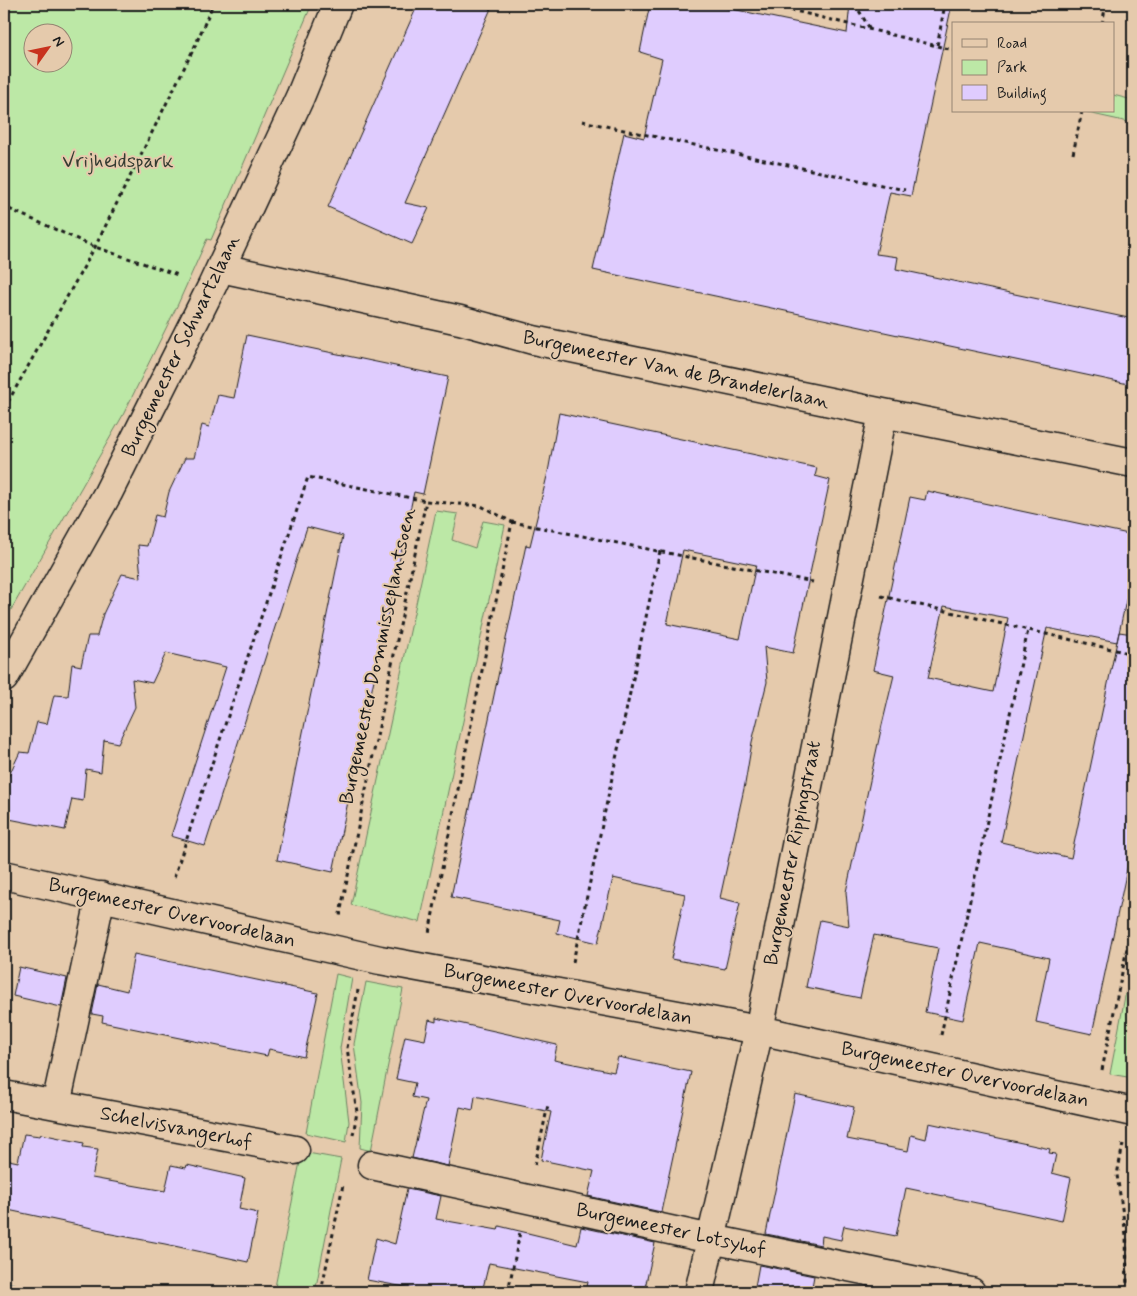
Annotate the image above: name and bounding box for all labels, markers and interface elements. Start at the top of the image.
north arrow [22,22,72,72]
legend [952,22,1114,112]
text: N [48,33,68,50]
text: Road [997,34,1027,54]
text: Park [997,58,1027,78]
text: Building [997,84,1047,105]
park label: Vrijheidspark [62,148,174,175]
street label: Burgemeester Schwartzlaan [115,230,248,462]
street label: Burgemeester Van de Brandelerlaan [520,324,832,417]
street label: Burgemeester Dommisseplantsoen [333,505,424,807]
street label: Burgemeester Rippingstraat [758,738,829,968]
street label: Burgemeester Overvoordelaan [46,871,298,956]
street label: Burgemeester Overvoordelaan [441,958,695,1033]
street label: Burgemeester Overvoordelaan [838,1036,1091,1115]
street label: Schelvisvangerhof [97,1100,254,1157]
street label: Burgemeester Lotsyhof [573,1197,768,1264]

